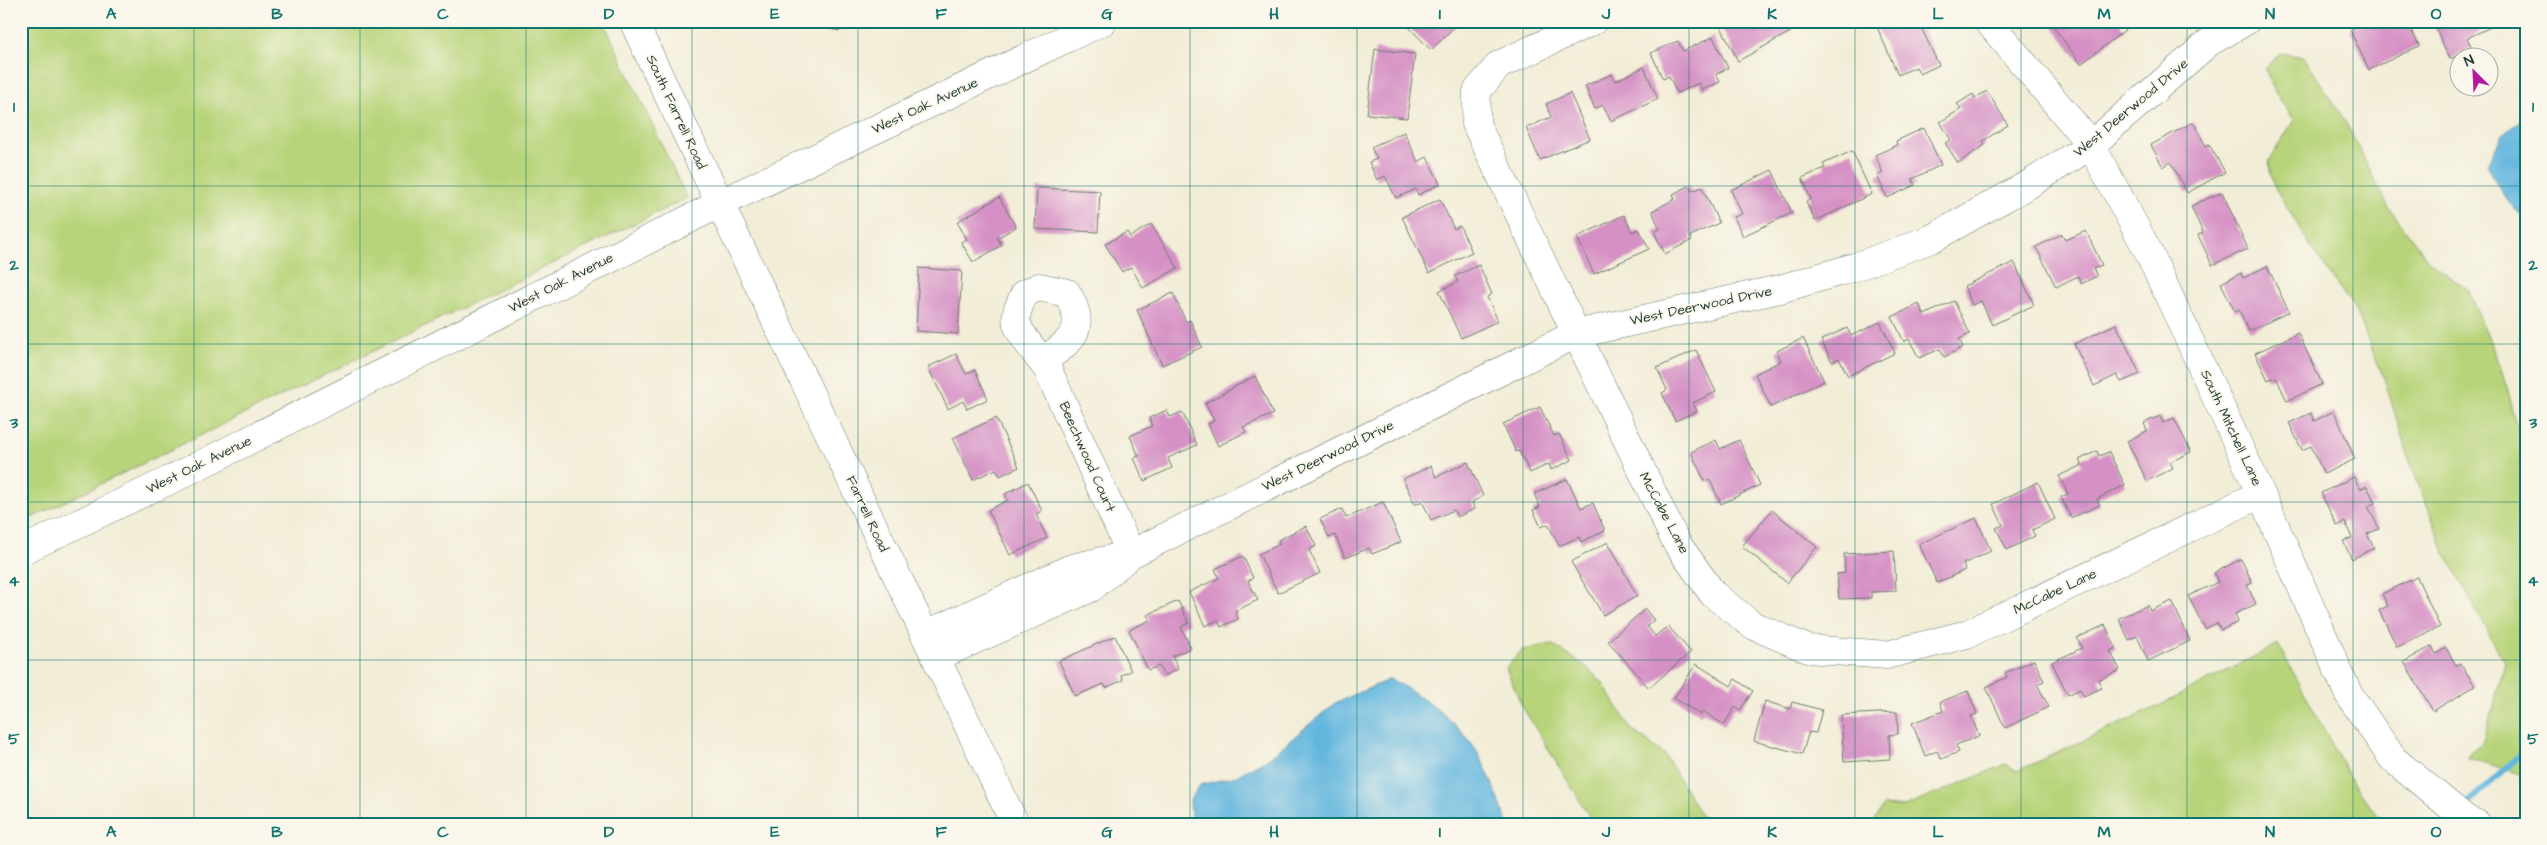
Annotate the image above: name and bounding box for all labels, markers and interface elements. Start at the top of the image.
text: A [106,3,117,25]
text: B [271,3,283,25]
text: C [437,3,449,25]
text: D [604,3,615,25]
text: E [770,3,780,25]
text: F [935,3,947,25]
text: G [1101,3,1113,25]
text: H [1269,3,1279,25]
text: I [1439,3,1441,25]
text: J [1601,3,1611,25]
text: K [1767,3,1777,25]
text: L [1932,3,1944,25]
text: M [2097,3,2111,25]
text: N [2265,3,2275,25]
text: O [2431,3,2442,25]
north arrow [2450,48,2500,98]
text: N [2461,50,2477,72]
street label: South Farrell Road [641,51,711,173]
street label: West Deerwood Drive [2069,54,2193,162]
street label: West Oak Avenue [869,72,982,139]
text: 1 [13,96,16,118]
text: 1 [2532,96,2535,118]
street label: West Oak Avenue [505,248,617,318]
text: 2 [8,254,19,276]
text: 2 [2527,254,2538,276]
street label: West Deerwood Drive [1628,281,1774,331]
street label: South Mitchell Lane [2195,367,2267,490]
street label: Beechwood Court [1054,399,1120,516]
text: 3 [9,412,19,434]
text: 3 [2528,412,2538,434]
street label: West Deerwood Drive [1259,415,1398,497]
street label: West Oak Avenue [143,431,256,499]
street label: McCabe Lane [1634,469,1694,558]
street label: Farrell Road [841,473,893,555]
street label: McCabe Lane [2010,564,2100,620]
text: 4 [9,570,20,592]
text: 4 [2528,570,2539,592]
text: 5 [8,728,20,750]
text: 5 [2527,728,2539,750]
text: A [106,821,117,843]
text: B [271,821,283,843]
text: C [437,821,449,843]
text: D [604,821,615,843]
text: E [770,821,780,843]
text: F [935,821,947,843]
text: G [1101,821,1113,843]
text: H [1269,821,1279,843]
text: I [1439,821,1441,843]
text: J [1601,821,1611,843]
text: K [1767,821,1777,843]
text: L [1932,821,1944,843]
text: M [2097,821,2111,843]
text: N [2265,821,2275,843]
text: O [2431,821,2442,843]

